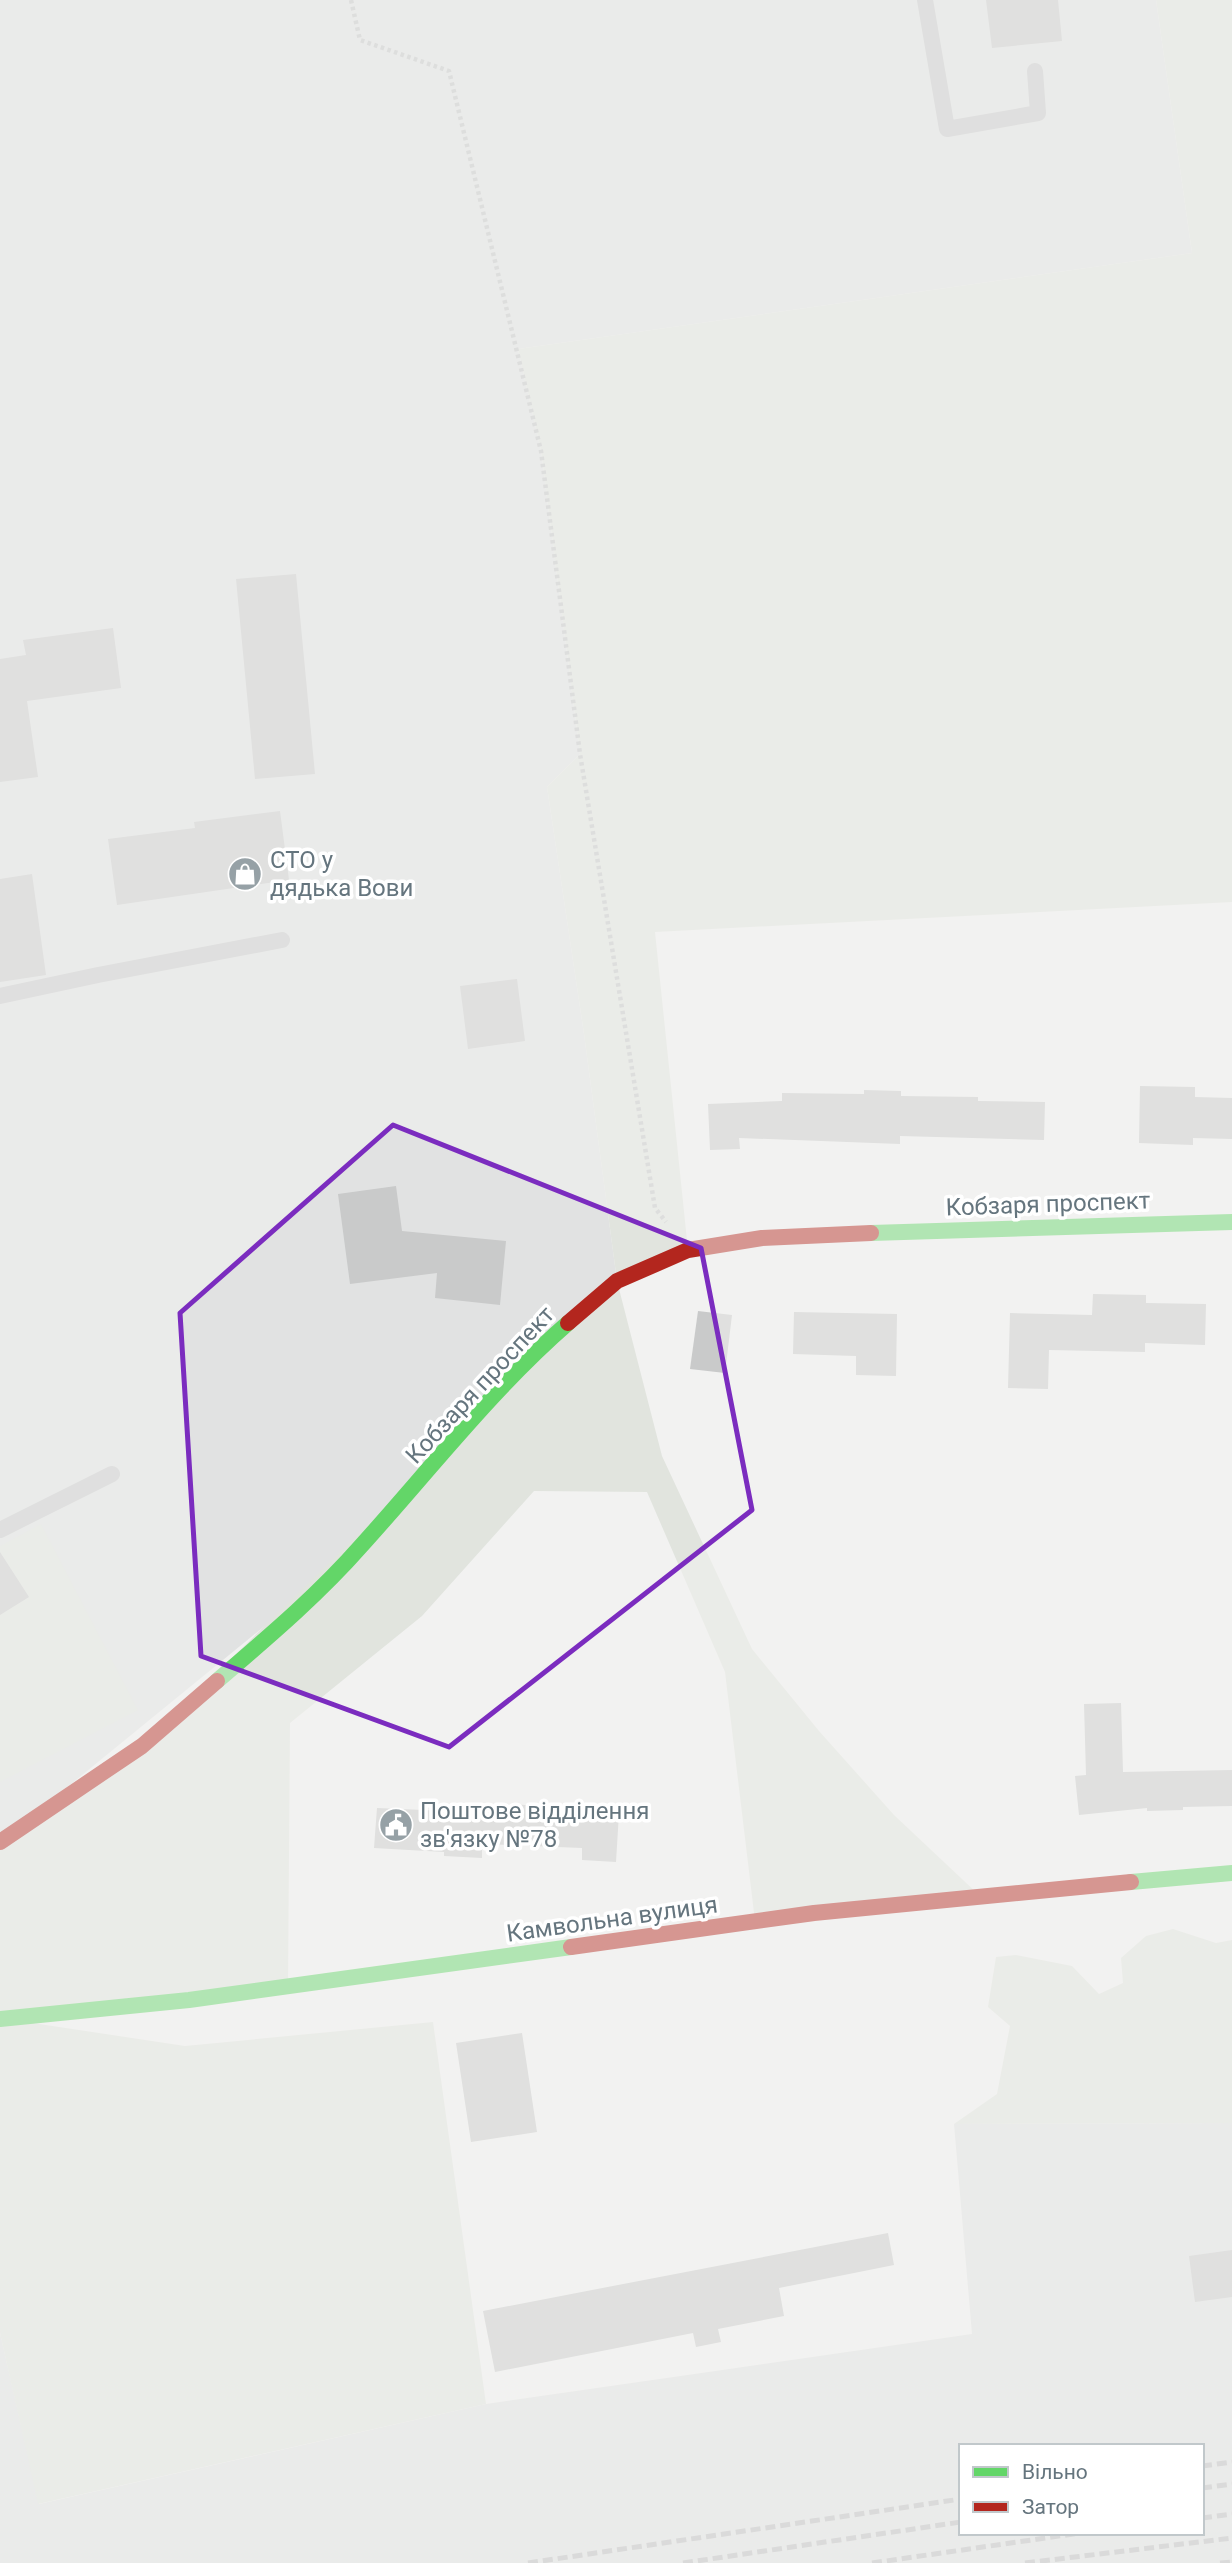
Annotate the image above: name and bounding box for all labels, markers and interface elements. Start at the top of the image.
place label: СТО у дядька Вови [270,846,413,902]
shop icon: СТО у дядька Вови [226,855,264,893]
street label: Кобзаря проспект [945,1186,1151,1222]
street label: Кобзаря проспект [400,1300,560,1469]
place label: Поштове відділення зв'язку №78 [420,1797,649,1853]
public building icon: Поштове відділення зв'язку №78 [377,1806,415,1844]
street label: Камвольна вулиця [505,1890,719,1948]
legend [959,2444,1204,2535]
text: Вільно [1022,2460,1088,2484]
text: Затор [1022,2495,1079,2519]

